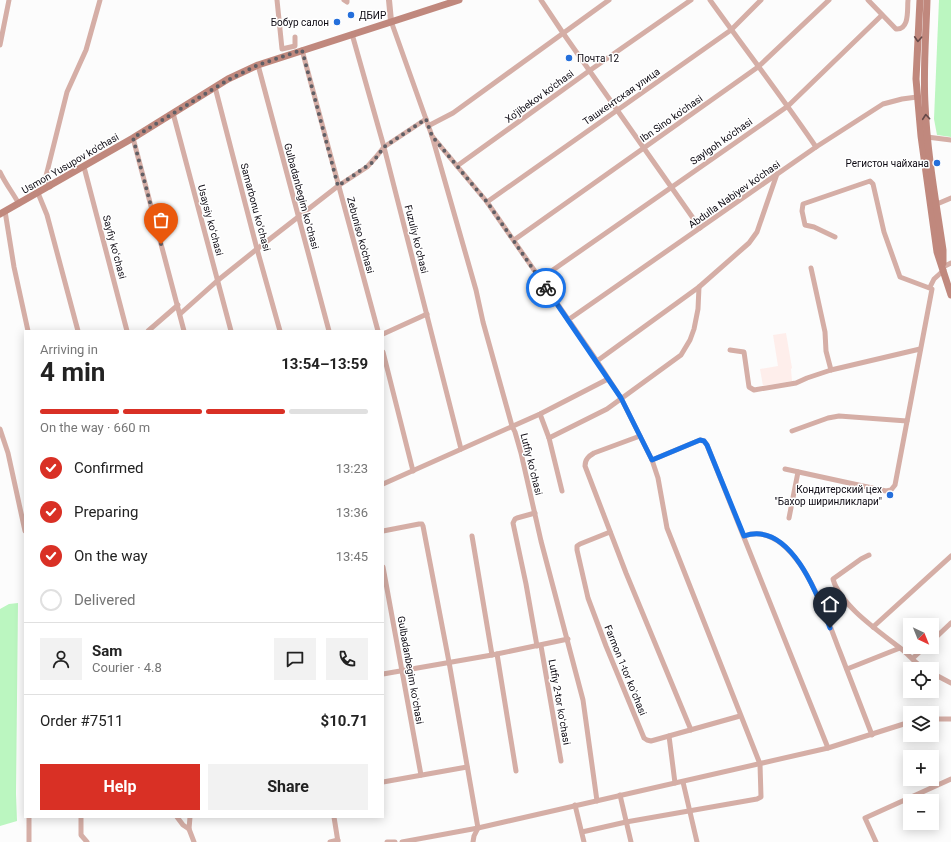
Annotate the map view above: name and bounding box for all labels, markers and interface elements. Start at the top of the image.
marker: ДБИР [346,10,356,20]
place label: ДБИР [359,10,386,21]
place label: Бобур салон [271,17,329,28]
marker: Бобур салон [332,17,342,27]
one-way arrow [914,36,923,42]
marker: Почта 12 [564,53,574,63]
place label: Почта 12 [577,53,620,64]
street label: Ташкентская улица [581,66,662,127]
street label: Xo'jibekov ko'chasi [503,68,576,125]
street label: Ibn Sino ko'chasi [638,93,705,144]
one-way arrow [921,114,930,120]
street label: Saylgoh ko'chasi [688,116,754,167]
street label: Usmon Yusupov ko'chasi [20,131,121,196]
street label: Gulbadanbegim koʻchasi [282,142,321,250]
place label: Регистон чайхана [845,158,929,169]
marker: Регистон чайхана [932,158,942,168]
street label: Abdulla Nabiyev ko'chasi [686,159,782,230]
street label: Samarbonu koʻchasi [238,162,273,252]
street label: Usaysiy koʻchasi [196,183,225,257]
street label: Zebuniso ko'chasi [345,196,376,275]
pin [144,203,178,244]
street label: Fuzuliy koʻchasi [403,204,430,275]
icon: bag [150,209,172,231]
street label: Sayfiy koʻchasi [101,214,128,280]
courier [526,268,566,308]
icon: bike [535,277,557,299]
text: Arriving in [40,342,98,357]
text: 13:54–13:59 [281,355,368,373]
text: 4 min [40,357,105,387]
text: On the way · 660 m [40,420,150,435]
street label: Lutfiy koʻchasi [518,432,545,496]
icon: check [40,457,62,479]
text: Confirmed [74,459,144,477]
text: 13:23 [336,461,368,476]
place label: Кондитерский цех "Бахор ширинликлари" [775,484,882,507]
marker: Кондитерский цех "Бахор ширинликлари" [885,490,895,500]
icon: check [40,501,62,523]
text: Preparing [74,503,138,521]
text: 13:36 [336,505,368,520]
icon: check [40,545,62,567]
text: On the way [74,547,148,565]
text: 13:45 [336,549,368,564]
pin [813,587,847,628]
text: Delivered [74,591,136,609]
icon: home [819,593,841,615]
street label: Gulbadanbegim koʻchasi [396,615,425,725]
north arrow [903,618,939,654]
map controls [903,618,939,830]
street label: Farmon 1-tor koʻchasi [602,623,649,717]
button: person [40,638,82,680]
button: chat [274,638,316,680]
button: phone [326,638,368,680]
text: Sam [92,642,122,660]
street label: Lutfiy 2-tor koʻchasi [547,658,572,746]
text: Courier · 4.8 [92,660,162,675]
button: locate [903,662,939,698]
button: layers [903,706,939,742]
text: Order #7511 [40,712,123,730]
text: $10.71 [321,712,368,730]
button: + [903,750,939,786]
button: Help [40,764,200,810]
button: Share [208,764,368,810]
button: − [903,794,939,830]

